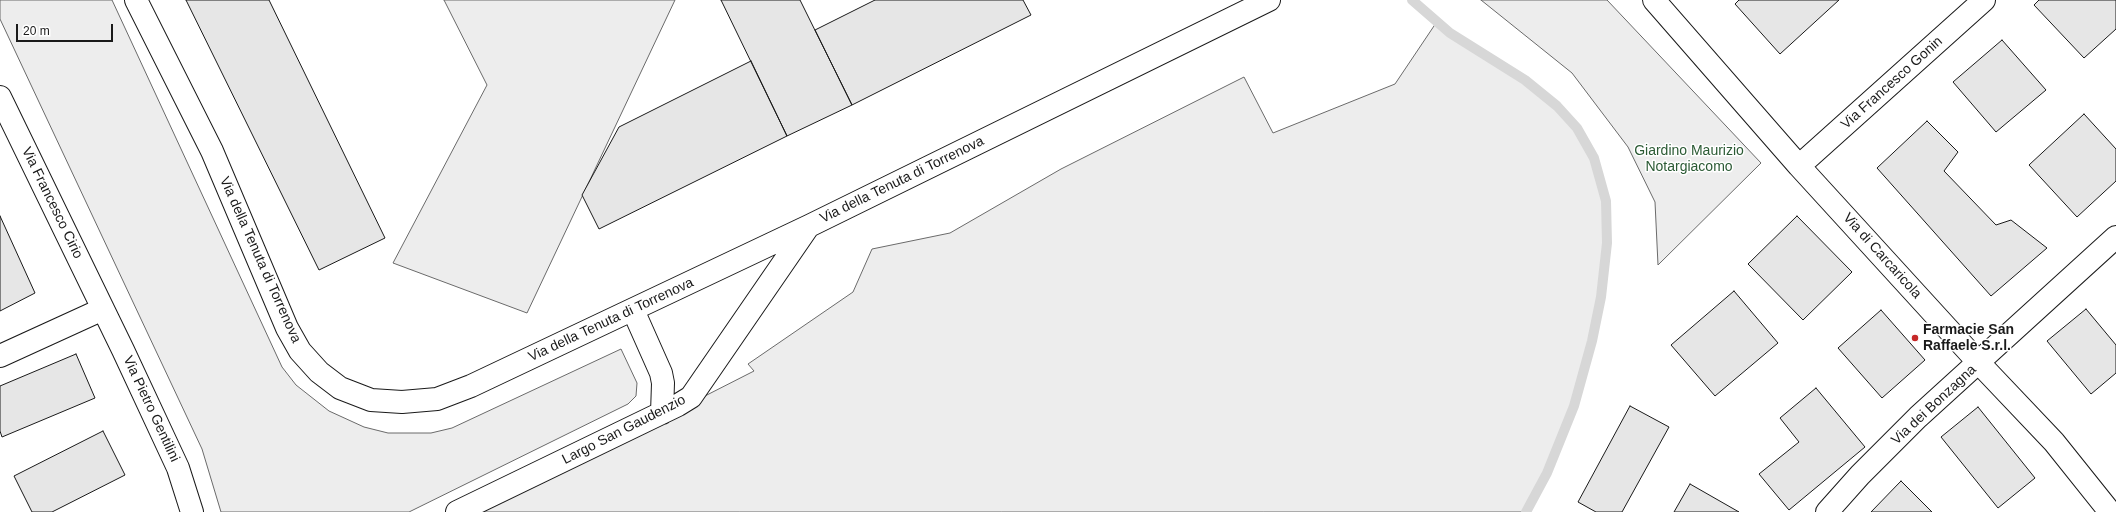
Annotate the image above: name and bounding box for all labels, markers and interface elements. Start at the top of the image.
scale bar [18,16,115,42]
text: 20 m [23,24,50,38]
street label: Via Francesco Gonin [1838,33,1946,133]
street label: Via della Tenuta di Torrenova [817,133,987,227]
park label: Giardino Maurizio Notargiacomo [1634,143,1744,176]
street label: Via Francesco Cirio [18,145,86,261]
street label: Via della Tenuta di Torrenova [216,174,304,346]
street label: Via di Carcaricola [1839,210,1925,302]
street label: Via della Tenuta di Torrenova [526,274,696,366]
place label: Farmacie San Raffaele S.r.l. [1923,322,2014,354]
marker: Farmacie San Raffaele S.r.l. [1910,333,1920,343]
street label: Via Pietro Gentilini [119,353,183,465]
street label: Via dei Bonzagna [1888,362,1980,448]
street label: Largo San Gaudenzio [560,392,688,468]

